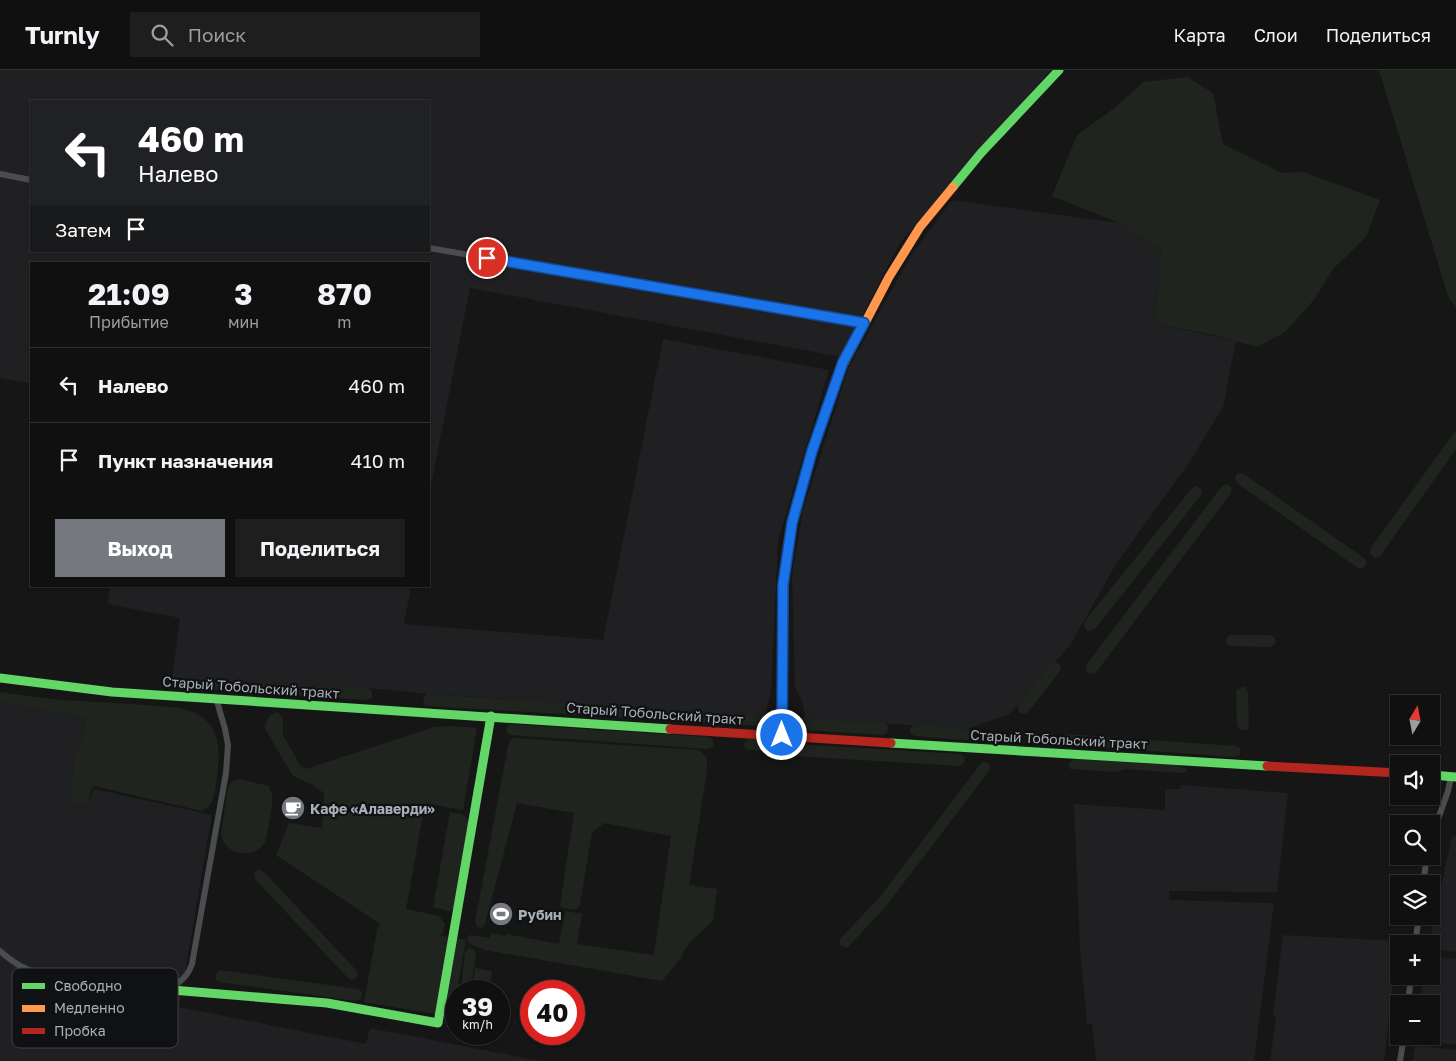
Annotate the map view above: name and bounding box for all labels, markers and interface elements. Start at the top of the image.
search box [130,12,480,57]
text: Turnly [25,20,100,49]
icon: search [148,21,176,49]
text: Поиск [188,23,246,46]
text: Карта [1174,24,1226,46]
text: Слои [1254,24,1298,46]
text: Поделиться [1326,24,1431,46]
text: 460 m [138,118,244,160]
icon: left [55,120,120,185]
text: Налево [138,160,218,187]
icon: arrive [122,215,150,243]
text: Затем [55,218,112,241]
pin [466,237,508,279]
icon: arrive [473,244,501,272]
text: 21:09 [88,276,170,312]
text: 3 [234,276,253,312]
text: 870 [317,276,372,312]
text: Прибытие [89,312,169,332]
text: мин [228,312,259,332]
text: m [337,312,352,332]
icon: left [55,371,83,399]
text: Налево [98,374,168,397]
text: 460 m [349,374,405,397]
icon: arrive [55,446,83,474]
text: Пункт назначения [98,449,273,472]
text: 410 m [351,449,405,472]
button: Выход [55,519,225,577]
button: Поделиться [235,519,405,577]
street label: Старый Тобольский тракт [162,672,340,702]
north arrow [1390,695,1440,745]
map controls [1390,695,1440,1045]
street label: Старый Тобольский тракт [566,698,744,728]
position arrow [755,708,807,760]
street label: Старый Тобольский тракт [970,726,1148,752]
button: sound [1390,755,1440,805]
cafe icon: Кафе «Алаверди» [280,795,306,821]
place label: Кафе «Алаверди» [310,800,435,817]
button: search [1390,815,1440,865]
button: layers [1390,875,1440,925]
sports icon: Рубин [488,901,514,927]
place label: Рубин [518,906,561,923]
button: + [1390,935,1440,985]
legend [12,968,178,1048]
text: Свободно [54,977,122,994]
speed limit sign: 40 [520,980,585,1045]
text: 39 [462,991,493,1022]
button: − [1390,995,1440,1045]
text: Медленно [54,999,125,1016]
text: km/h [462,1017,493,1032]
text: Пробка [54,1022,106,1039]

